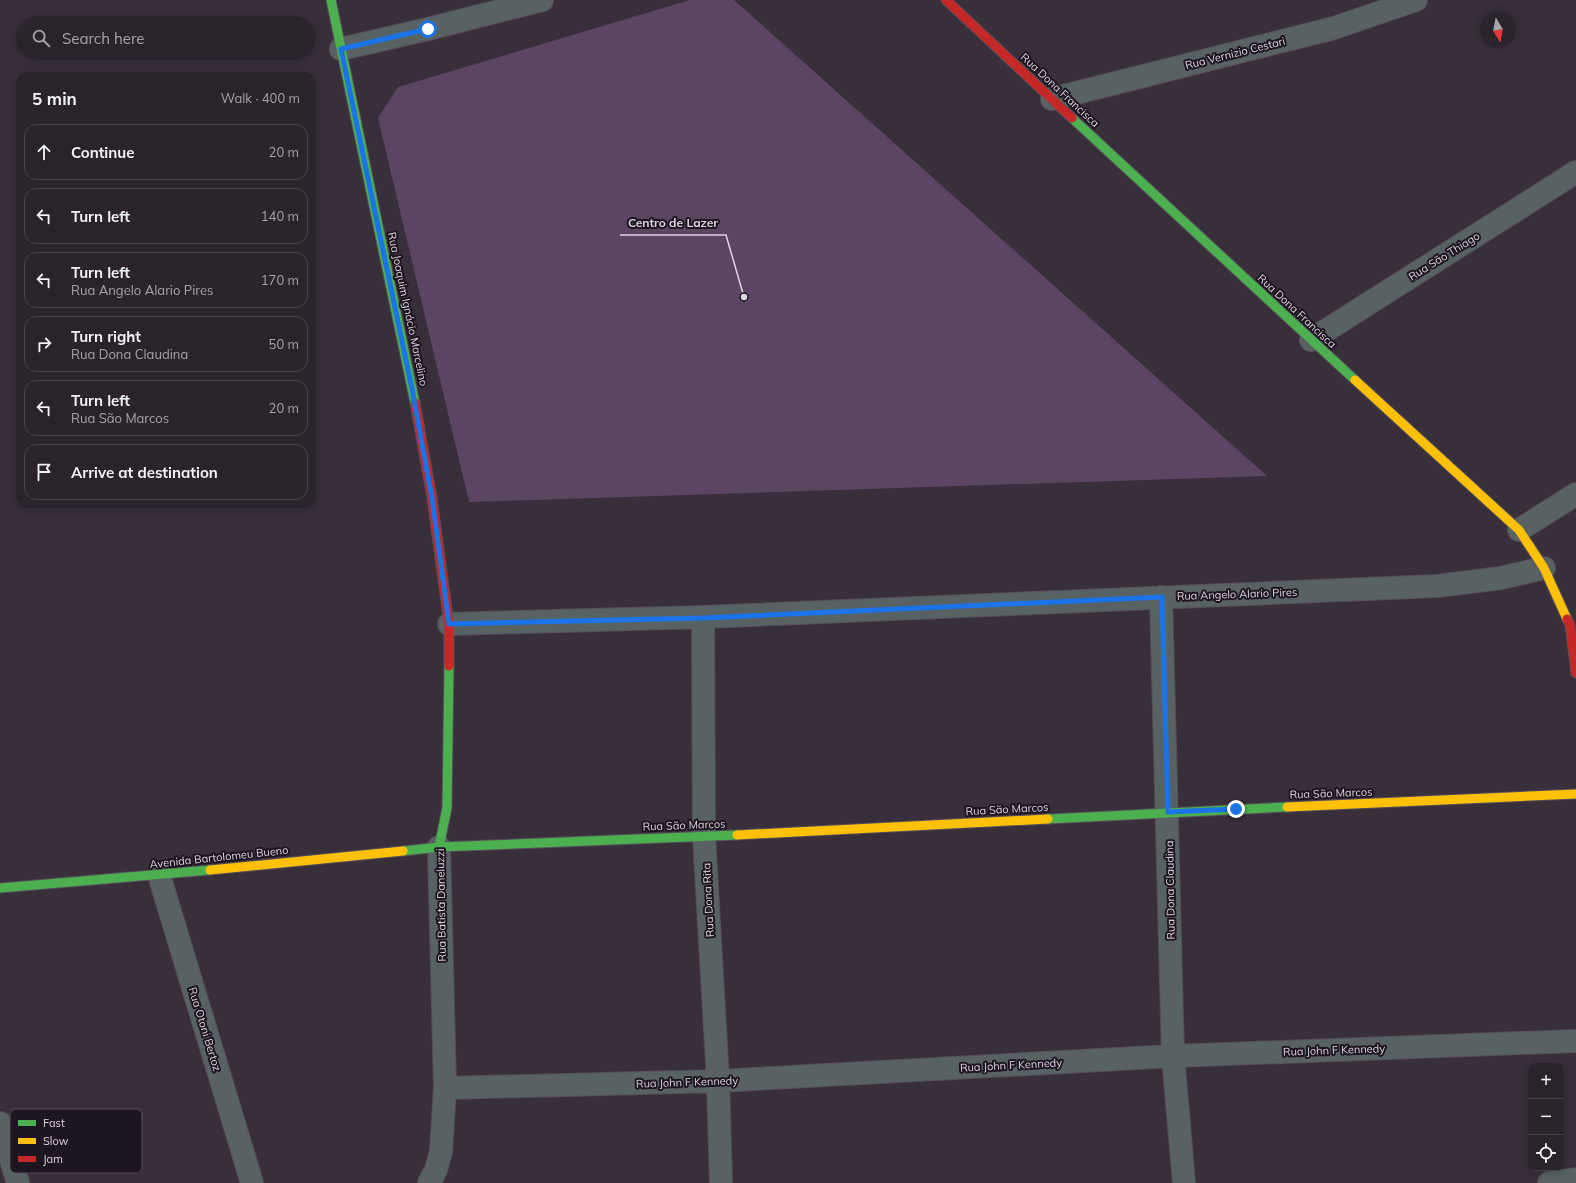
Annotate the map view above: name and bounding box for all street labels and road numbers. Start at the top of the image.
street label: Rua Vernizio Cestari [1184,34,1286,72]
street label: Rua Dona Francisca [1018,50,1102,130]
street label: Rua São Thiago [1406,229,1482,283]
street label: Rua Joaquim Ignácio Marcelino [385,231,431,387]
street label: Rua Dona Francisca [1255,271,1339,351]
street label: Rua Angelo Alario Pires [1177,585,1297,603]
street label: Rua São Marcos [1289,785,1373,801]
street label: Rua São Marcos [965,800,1049,818]
street label: Rua São Marcos [642,817,726,833]
street label: Rua Dona Claudina [1162,840,1178,940]
street label: Avenida Bartolomeu Bueno [149,843,289,871]
street label: Rua Batista Daneluzzi [433,848,449,962]
street label: Rua Dona Rita [699,862,717,938]
street label: Rua Otoni Bertoz [186,985,225,1073]
street label: Rua John F Kennedy [1283,1041,1386,1059]
street label: Rua John F Kennedy [960,1055,1063,1075]
street label: Rua John F Kennedy [636,1073,739,1091]

